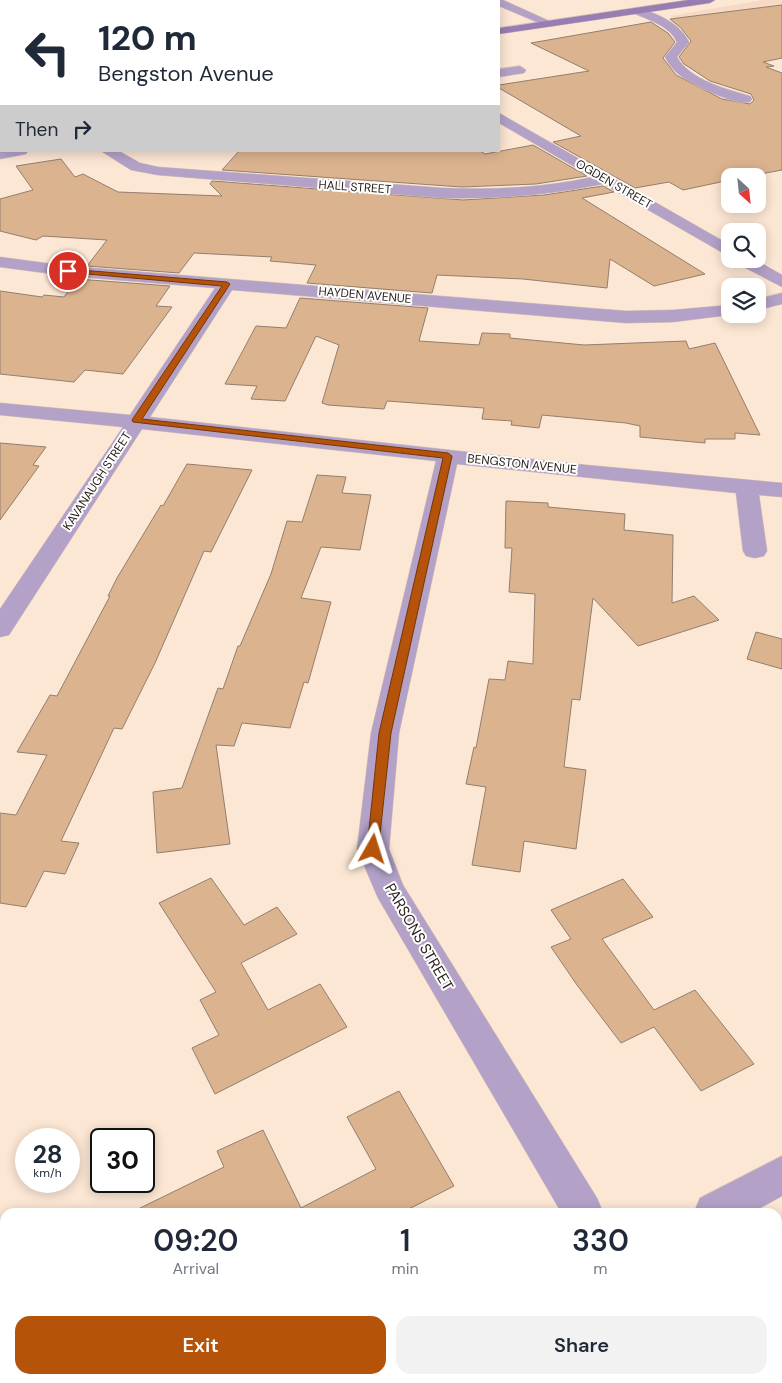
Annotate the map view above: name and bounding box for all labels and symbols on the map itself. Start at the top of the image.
street label: OGDEN STREET [573,156,655,213]
north arrow [721,168,766,212]
street label: HALL STREET [318,176,392,198]
pin [47,250,89,292]
street label: HAYDEN AVENUE [318,283,412,307]
street label: KAVANAUGH STREET [59,429,135,533]
street label: BENGSTON AVENUE [467,450,578,478]
position arrow [346,822,398,874]
street label: PARSONS STREET [380,880,458,994]
speed limit sign: 30 [90,1128,155,1193]

